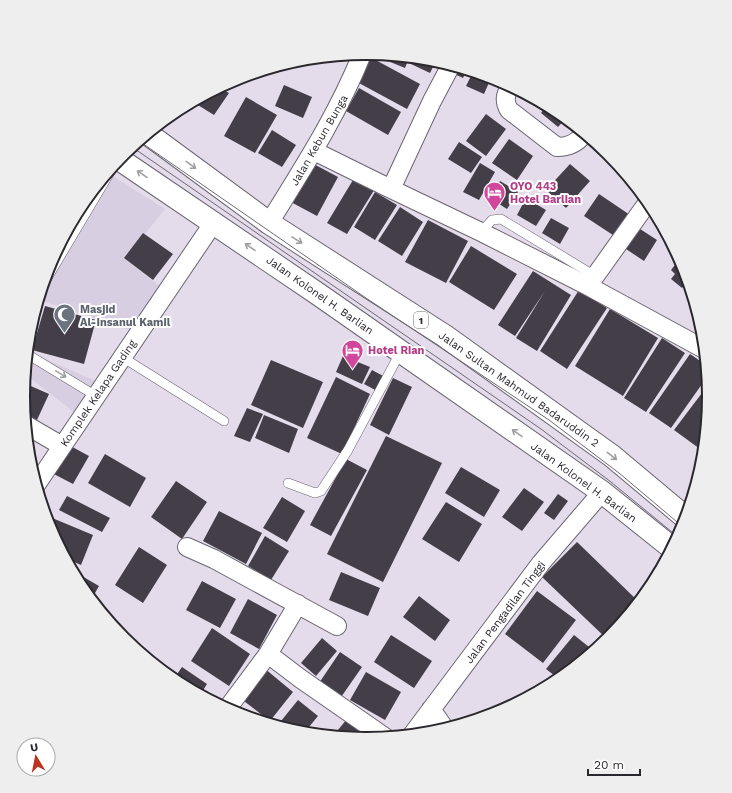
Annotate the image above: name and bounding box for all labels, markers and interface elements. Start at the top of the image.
street label: Jalan Kebun Bunga [288,93,351,188]
one-way arrow [185,161,196,169]
one-way arrow [137,170,148,178]
hotel icon: OYO 443 Hotel Barlian [481,179,507,212]
place label: OYO 443 Hotel Barlian [510,180,581,206]
one-way arrow [291,237,303,245]
one-way arrow [244,242,255,251]
street label: Jalan Kolonel H. Barlian [264,253,376,337]
mosque icon: Masjid Al-Insanul Kamil [51,302,77,335]
place label: Masjid Al-Insanul Kamil [80,303,171,329]
road number: 1 [414,312,428,328]
street label: Jalan Sultan Mahmud Badaruddin 2 [436,329,601,450]
street label: Komplek Kelapa Gading [58,337,139,449]
hotel icon: Hotel Rian [340,337,366,370]
place label: Hotel Rian [368,344,425,357]
one-way arrow [55,370,67,378]
one-way arrow [512,429,523,437]
street label: Jalan Kolonel H. Barlian [528,440,639,525]
one-way arrow [606,451,617,460]
street label: Jalan Pengadilan Tinggi [463,559,548,666]
north arrow [16,737,56,777]
text: U [29,741,40,755]
scale bar [588,751,640,777]
text: 20 m [594,758,624,772]

